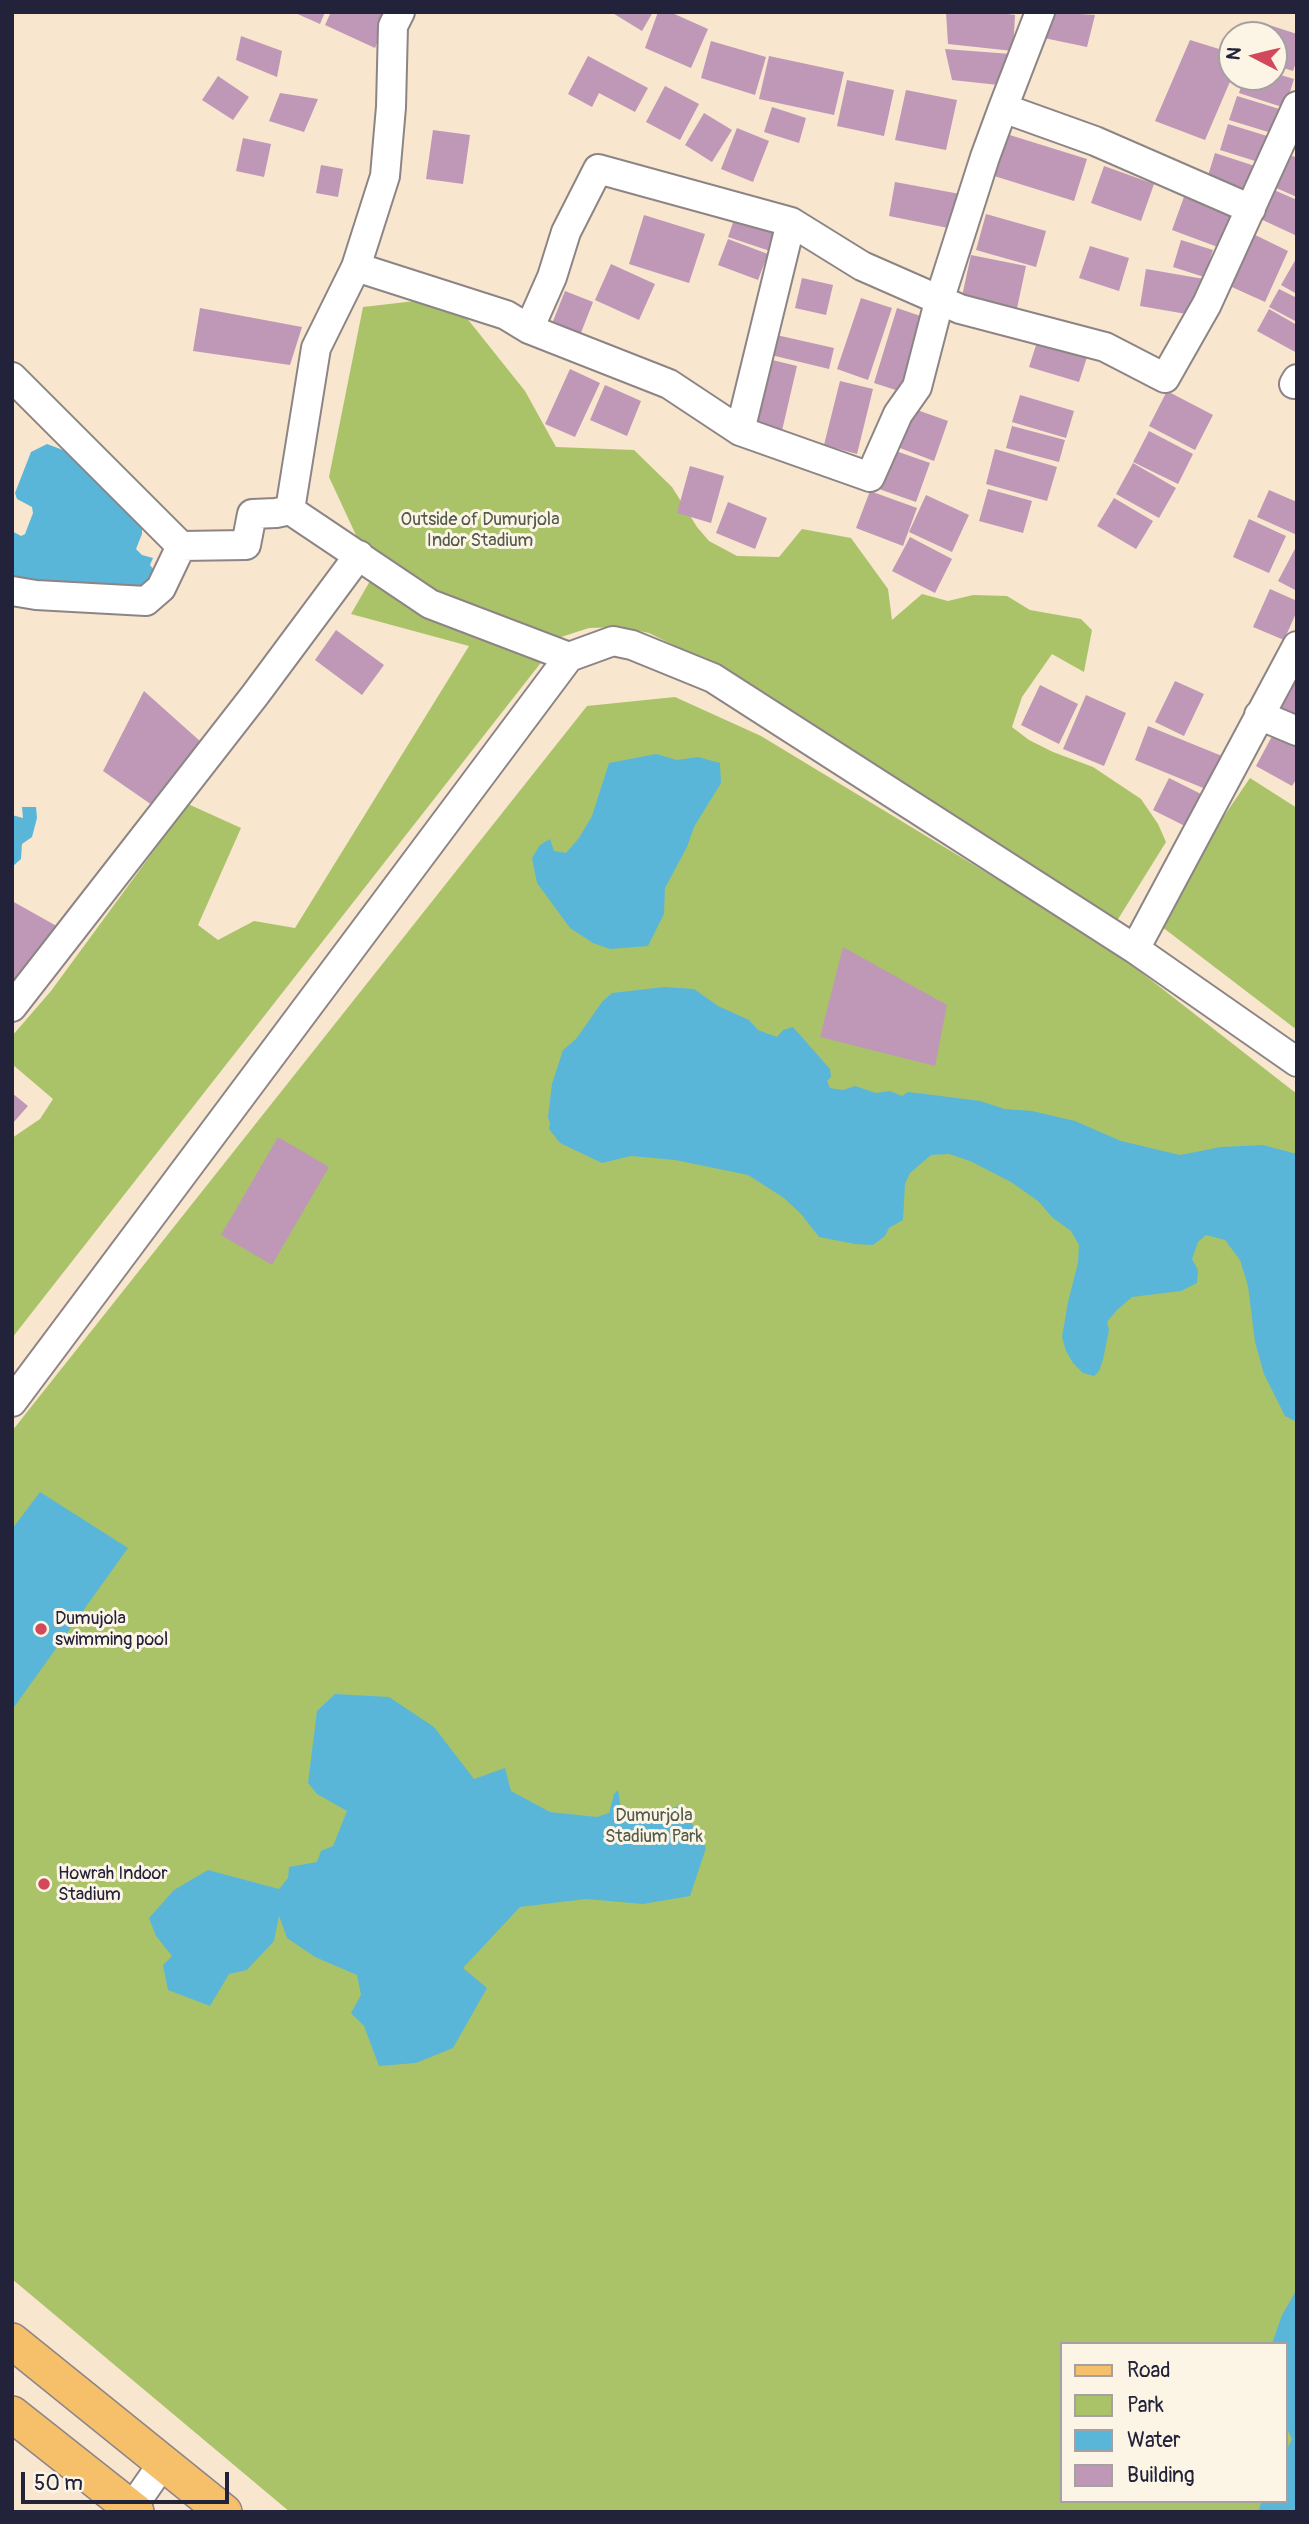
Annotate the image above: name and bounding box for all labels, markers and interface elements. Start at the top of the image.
north arrow [1218,21,1288,91]
text: N [1221,46,1247,62]
park label: Outside of Dumurjola Indor Stadium [400,509,560,552]
place label: Dumujola swimming pool [55,1608,168,1650]
marker: Dumujola swimming pool [33,1621,49,1637]
park label: Dumurjola Stadium Park [605,1805,703,1848]
place label: Howrah Indoor Stadium [58,1863,168,1906]
marker: Howrah Indoor Stadium [36,1876,52,1892]
legend [1060,2342,1288,2503]
text: Road [1127,2357,1171,2384]
text: Park [1127,2392,1164,2419]
text: Water [1127,2427,1180,2454]
scale bar [24,2458,233,2502]
text: Building [1127,2462,1194,2489]
text: 50 m [34,2470,83,2497]

